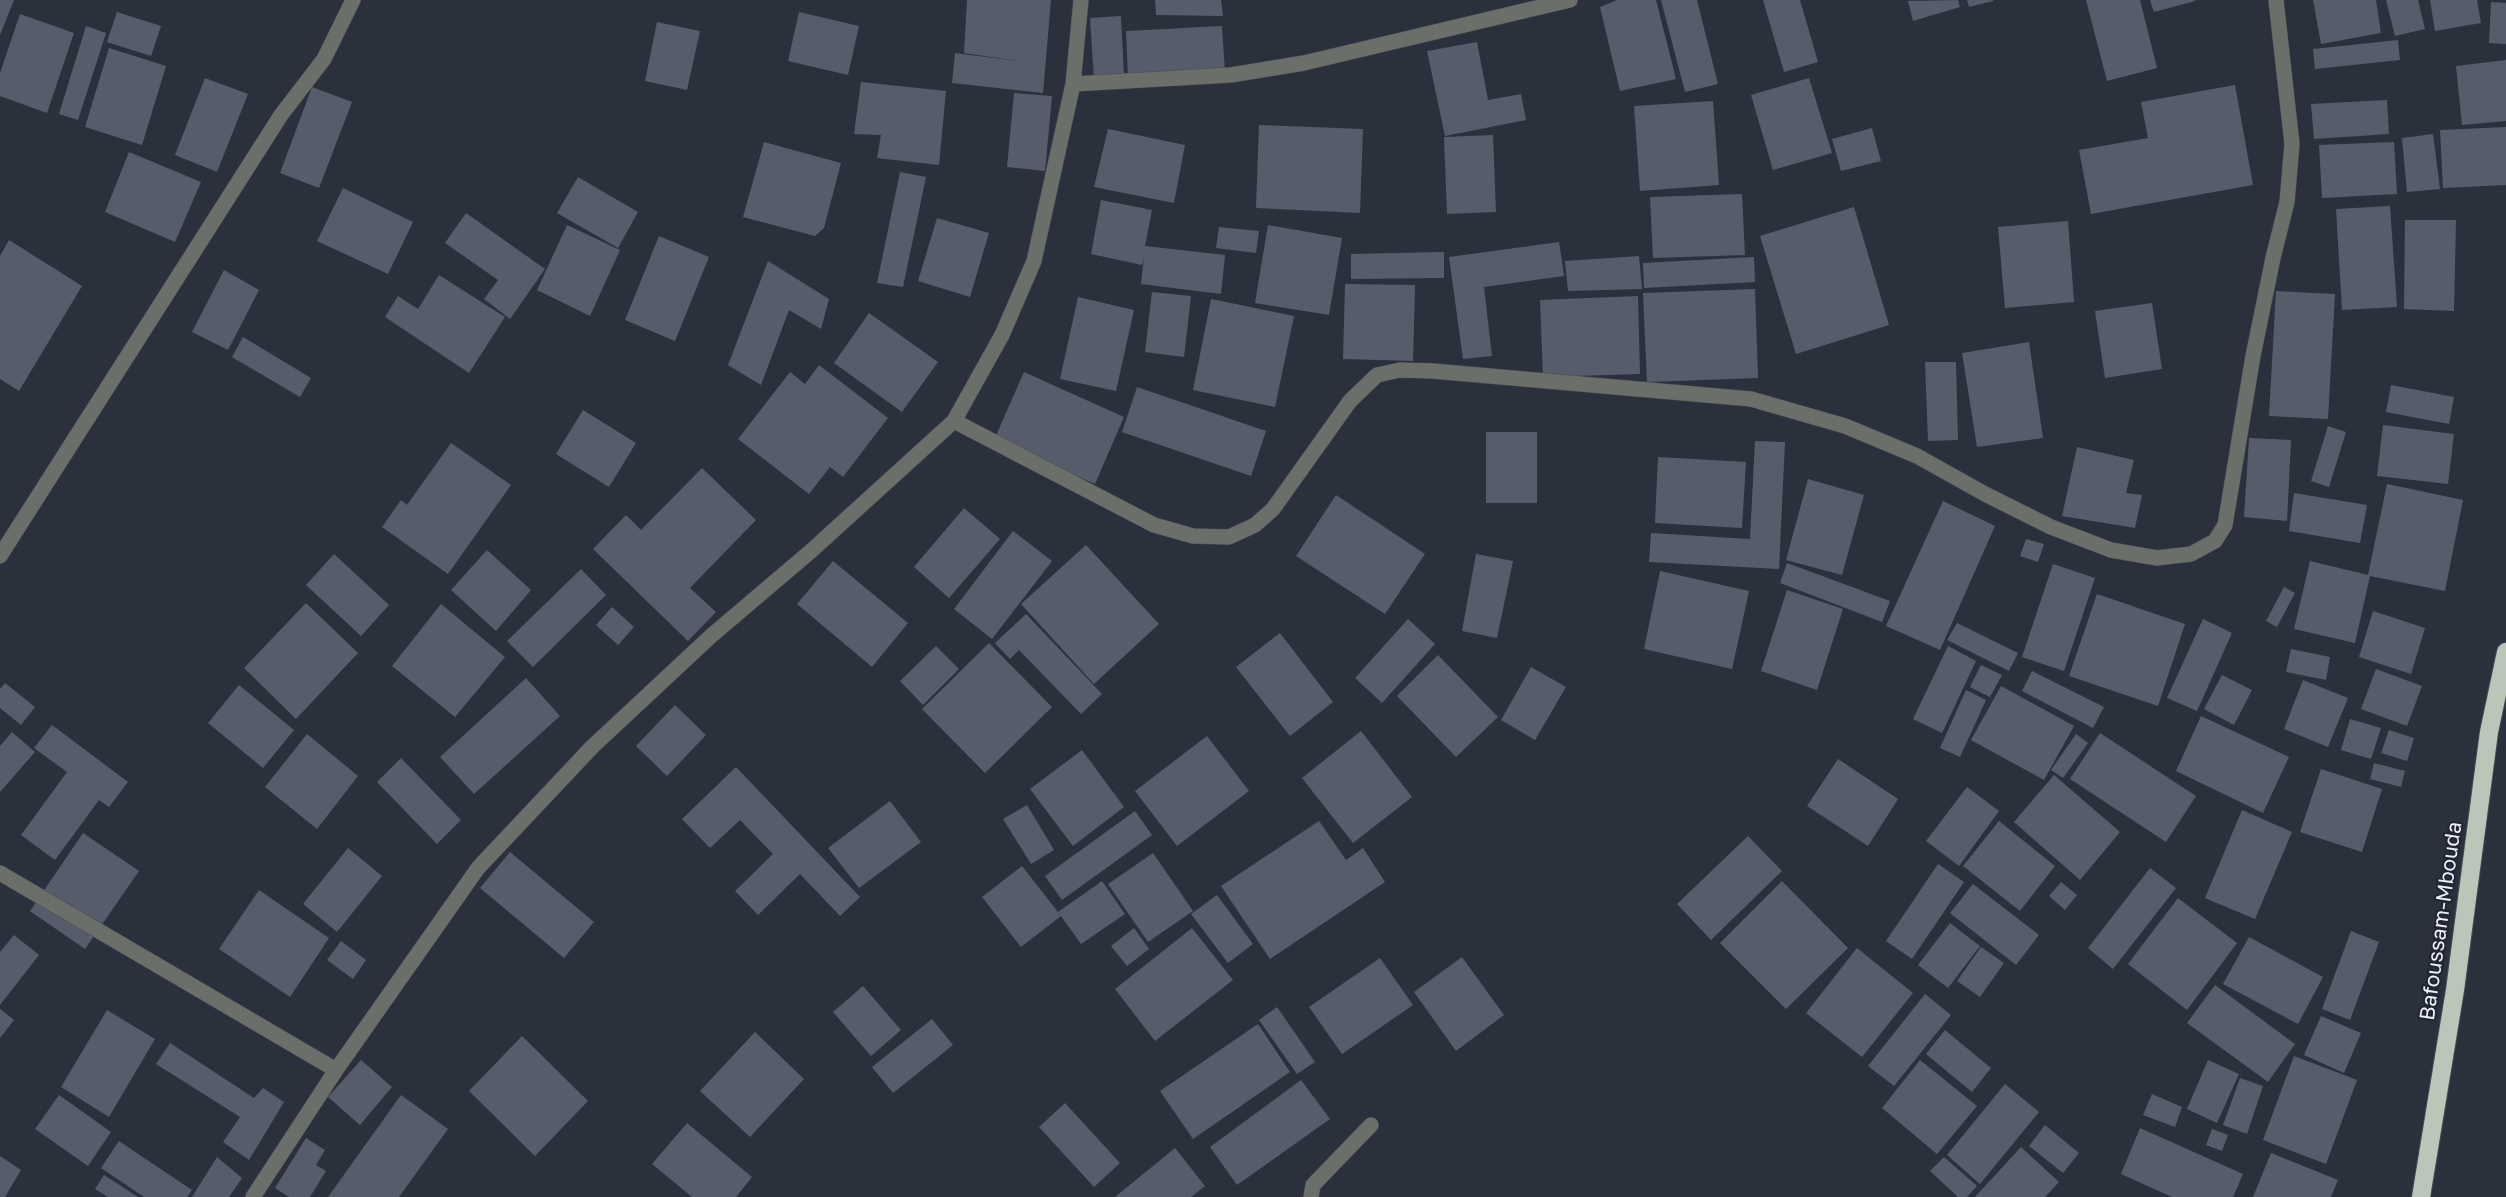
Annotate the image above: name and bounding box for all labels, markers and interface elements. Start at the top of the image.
street label: Bafoussam-Mbouda [2415,820,2467,1022]

